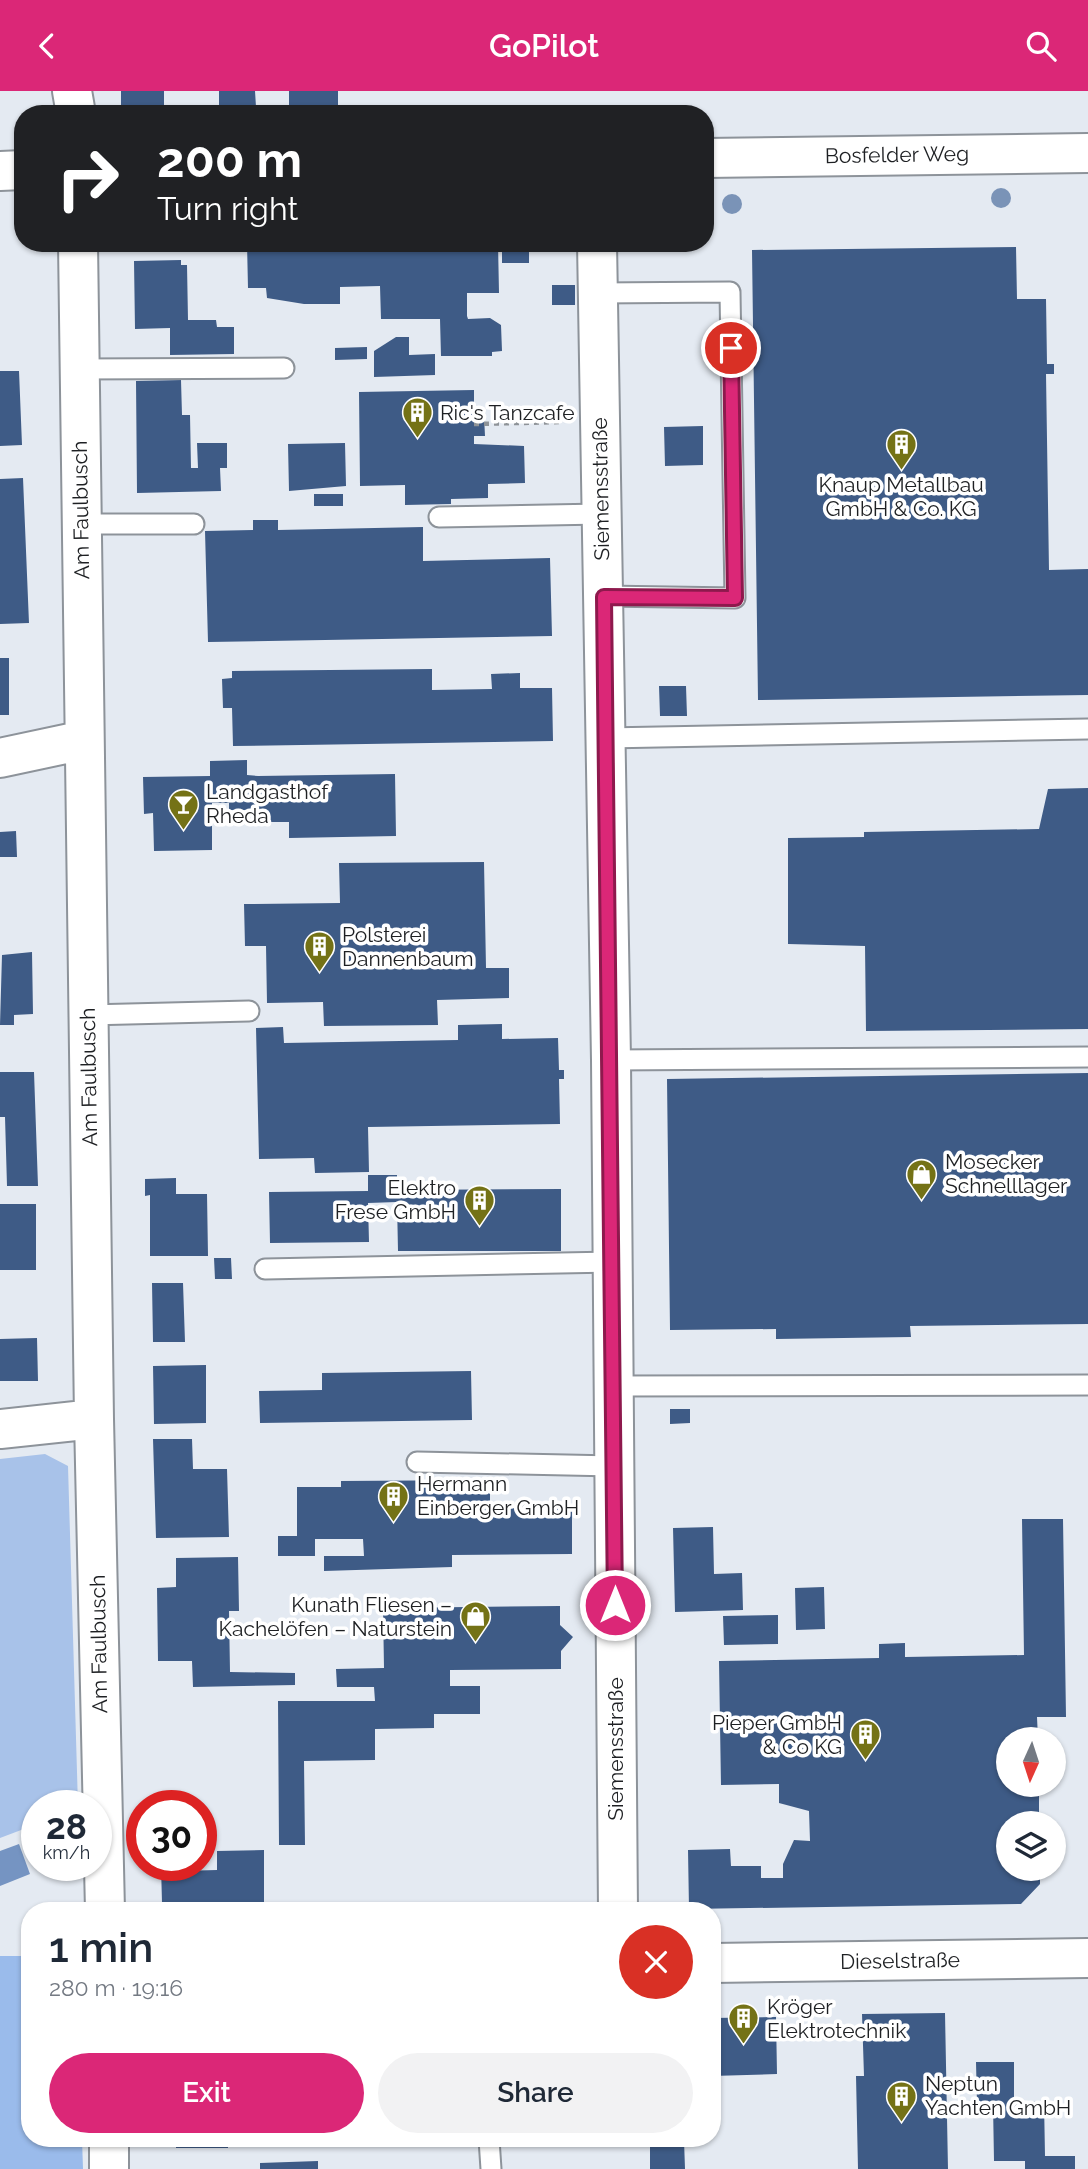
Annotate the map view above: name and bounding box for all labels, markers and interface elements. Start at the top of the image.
icon: back [28,27,66,65]
text: GoPilot [489,27,599,64]
icon: search [1022,27,1060,65]
text: 200 m [157,131,302,188]
icon: right [42,133,133,224]
street label: Bosfelder Weg [825,141,969,168]
text: Turn right [157,190,298,227]
pin [701,318,761,378]
icon: arrive [712,329,750,367]
building icon: Ric's Tanzcafe [400,396,434,440]
place label: Ric's Tanzcafe [440,400,575,425]
street label: Siemensstraße [587,417,614,561]
building icon: Knaup Metallbau GmbH & Co. KG [884,428,918,472]
street label: Am Faulbusch [67,440,94,580]
place label: Knaup Metallbau GmbH & Co. KG [818,472,984,521]
place label: Landgasthof Rheda [206,779,329,828]
bar icon: Landgasthof Rheda [166,787,200,831]
place label: Polsterei Dannenbaum [342,922,474,971]
building icon: Polsterei Dannenbaum [302,930,336,974]
street label: Am Faulbusch [75,1007,102,1147]
place label: Mosecker Schnelllager [945,1149,1068,1198]
shop icon: Mosecker Schnelllager [905,1157,939,1201]
place label: Elektro Frese GmbH [335,1175,456,1224]
building icon: Elektro Frese GmbH [462,1183,496,1227]
place label: Hermann Einberger GmbH [417,1471,579,1520]
building icon: Hermann Einberger GmbH [377,1479,411,1523]
position arrow [578,1568,652,1642]
street label: Am Faulbusch [85,1574,112,1714]
place label: Kunath Fliesen – Kachelöfen – Naturstein [219,1592,452,1641]
shop icon: Kunath Fliesen – Kachelöfen – Naturstein [458,1600,492,1644]
street label: Siemensstraße [603,1677,628,1821]
place label: Pieper GmbH & Co KG [712,1710,842,1759]
building icon: Pieper GmbH & Co KG [848,1718,882,1762]
north arrow [996,1727,1066,1797]
map controls [996,1727,1066,1881]
speed limit sign: 30 [126,1790,217,1881]
text: 28 [46,1806,87,1847]
button: layers [996,1811,1066,1881]
text: km/h [43,1842,90,1863]
text: 1 min [49,1923,153,1972]
button: close [619,1925,693,1999]
street label: Dieselstraße [840,1947,960,1974]
text: 280 m · 19:16 [49,1974,183,2001]
place label: Kröger Elektrotechnik [767,1994,906,2043]
building icon: Kröger Elektrotechnik [727,2002,761,2046]
button: Exit [49,2053,364,2133]
button: Share [378,2053,693,2133]
place label: Neptun Yachten GmbH [925,2071,1071,2120]
building icon: Neptun Yachten GmbH [885,2079,919,2123]

